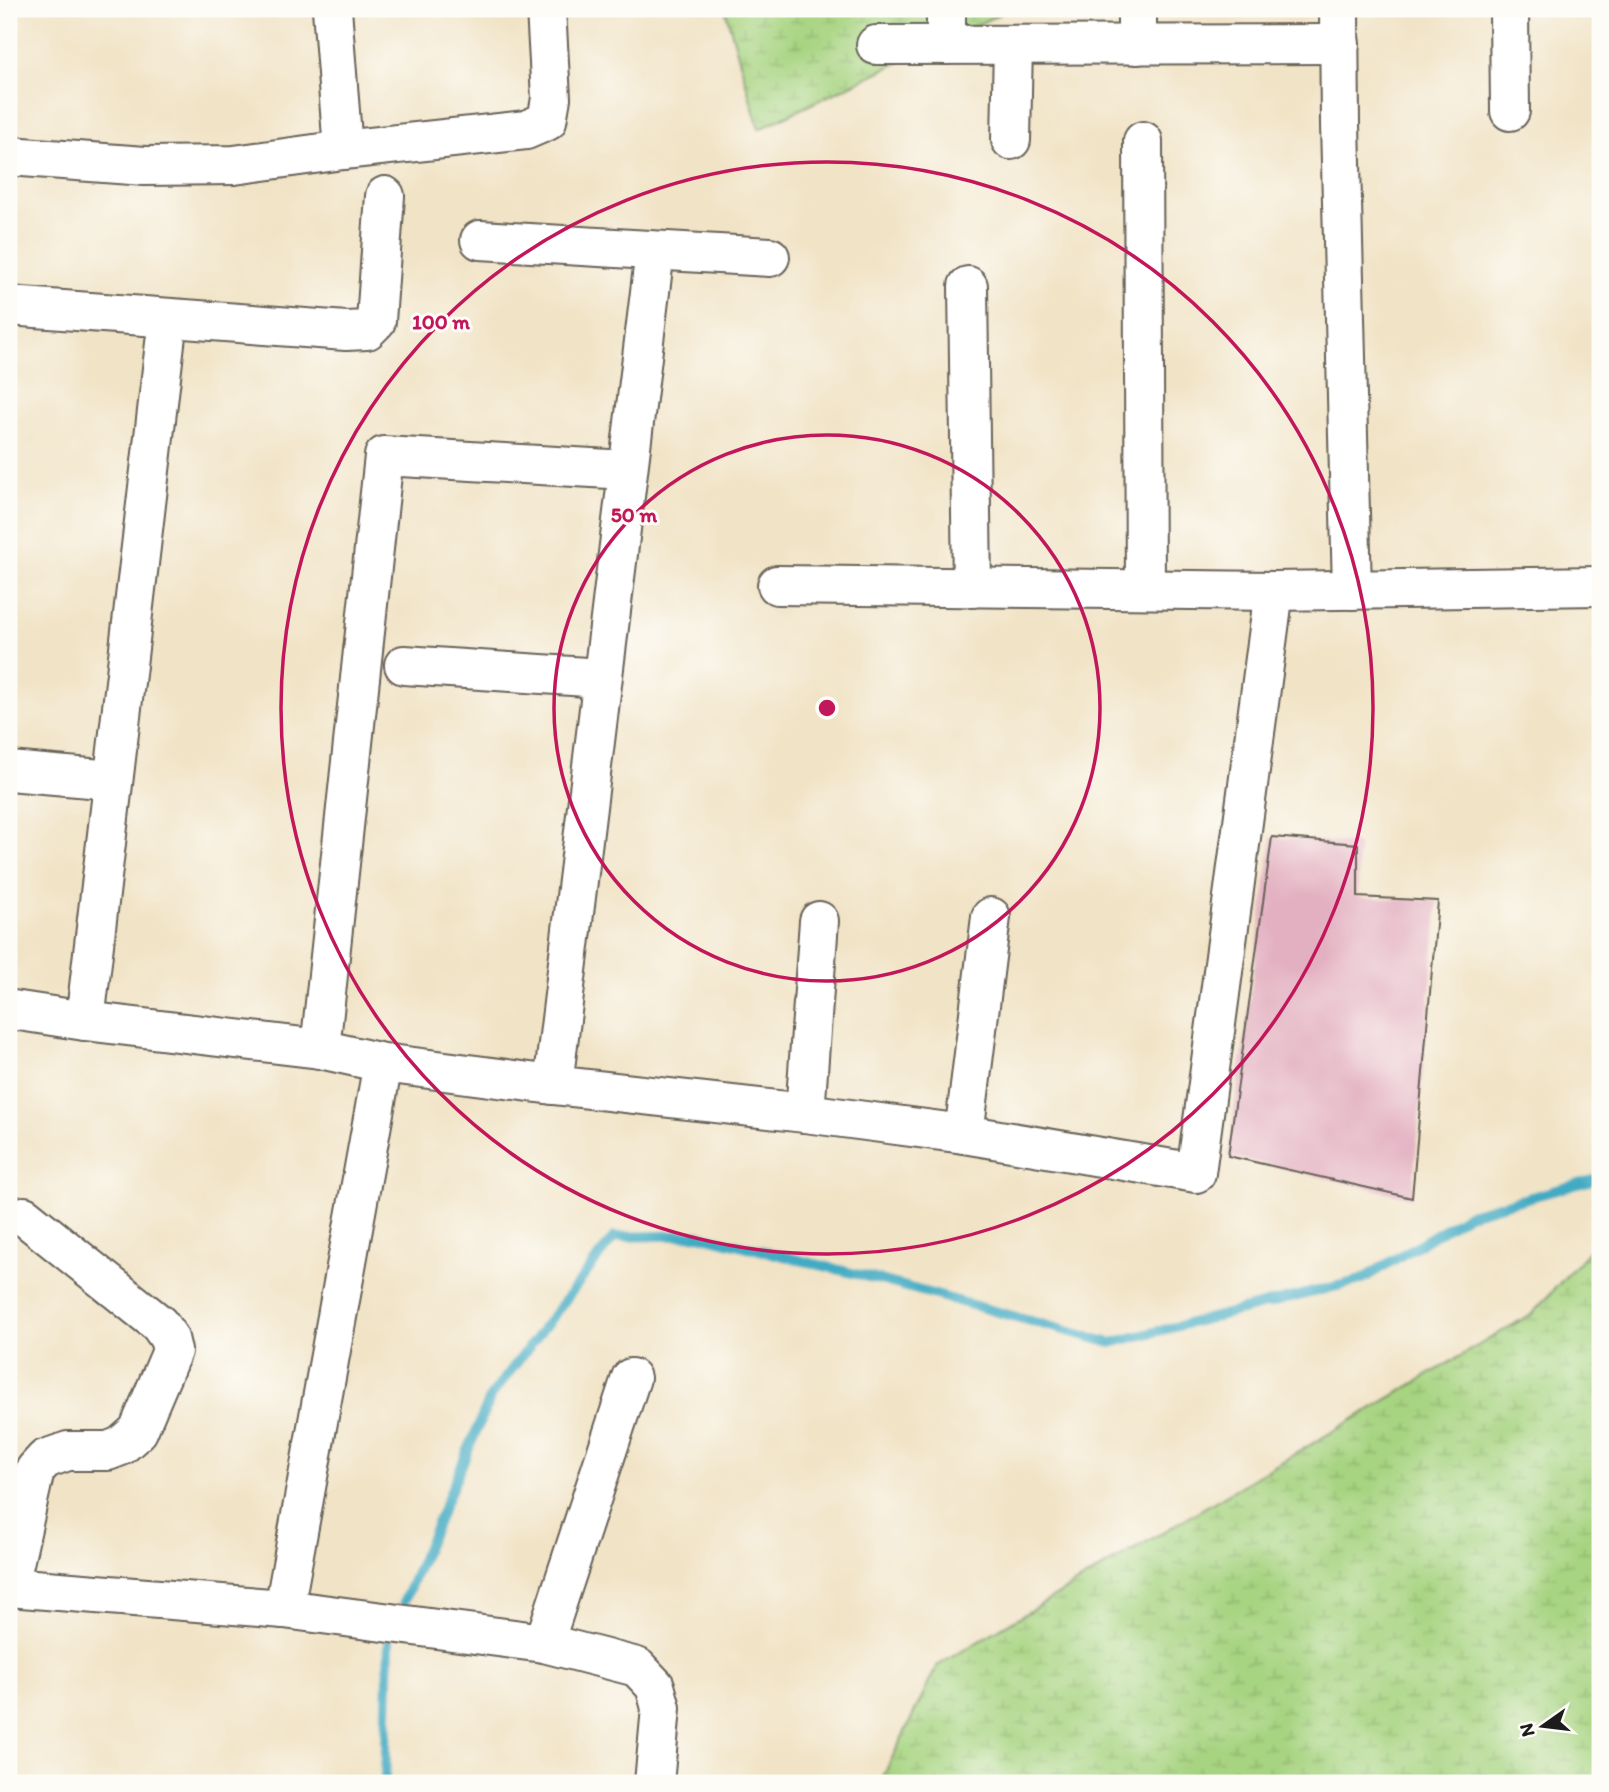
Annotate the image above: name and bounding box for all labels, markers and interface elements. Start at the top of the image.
text: 100 m [412,309,470,334]
text: 50 m [611,502,658,527]
centre of rings [815,696,839,720]
north arrow [1508,1690,1578,1760]
text: N [1514,1721,1540,1739]

